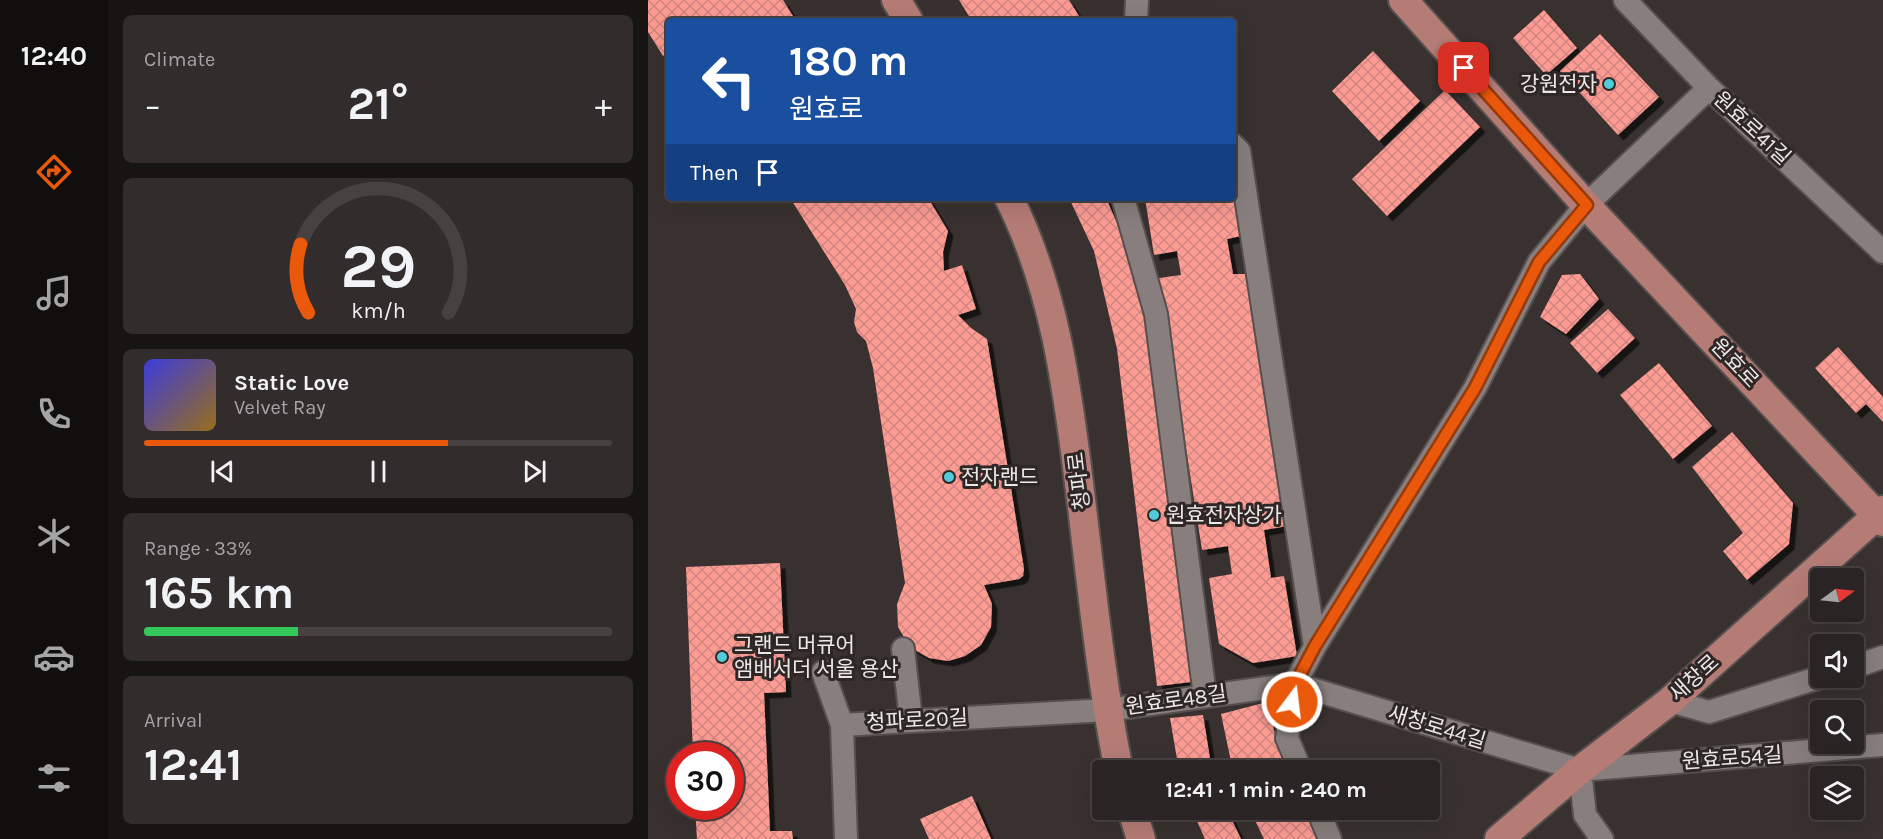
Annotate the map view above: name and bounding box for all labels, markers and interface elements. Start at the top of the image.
text: 180 m [789,36,908,86]
text: 12:40 [21,40,87,72]
icon: left [690,42,768,120]
pin [1438,42,1489,93]
text: Climate [144,48,215,71]
icon: arrive [1447,51,1480,84]
place label: 강원전자 [1520,72,1597,96]
marker: 강원전자 [1602,77,1616,91]
text: 21° [348,78,408,130]
text: − [144,86,161,124]
text: + [595,86,612,124]
street label: 원효로41길 [1709,87,1795,169]
text: 원효로 [789,93,864,125]
icon: directions [33,151,75,193]
icon: arrive [751,156,784,189]
text: Then [690,160,739,186]
text: 29 [340,230,416,303]
icon: music [33,272,75,314]
text: km/h [351,299,405,324]
street label: 원효로 [1706,334,1764,392]
text: Static Love [234,370,349,396]
icon: phone [33,393,75,435]
text: Velvet Ray [234,396,326,419]
street label: 청파로 [1064,451,1094,511]
icon: previous [206,455,239,488]
icon: pause [362,455,395,488]
icon: next [518,455,551,488]
place label: 전자랜드 [961,465,1038,489]
marker: 전자랜드 [942,470,956,484]
place label: 원효전자상가 [1166,503,1282,527]
marker: 원효전자상가 [1147,508,1161,522]
icon: climate [33,515,75,557]
text: Range · 33% [144,537,252,560]
text: 165 km [144,567,294,619]
north arrow [1810,568,1864,622]
map controls [1810,568,1864,820]
place label: 그랜드 머큐어 앰배서더 서울 용산 [734,633,899,681]
button: sound [1810,634,1864,688]
icon: car [33,636,75,678]
marker: 그랜드 머큐어 앰배서더 서울 용산 [715,650,729,664]
street label: 새창로 [1664,650,1724,706]
position arrow [1260,670,1324,734]
street label: 원효로48길 [1124,681,1228,719]
button: search [1810,700,1864,754]
street label: 새창로44길 [1385,701,1489,753]
street label: 청파로20길 [865,705,969,735]
text: Arrival [144,709,203,732]
text: 12:41 [144,739,242,791]
speed limit sign: 30 [666,742,744,820]
street label: 원효로54길 [1681,743,1783,773]
icon: filters [33,757,75,799]
button: layers [1810,766,1864,820]
text: 12:41 · 1 min · 240 m [1165,777,1367,803]

